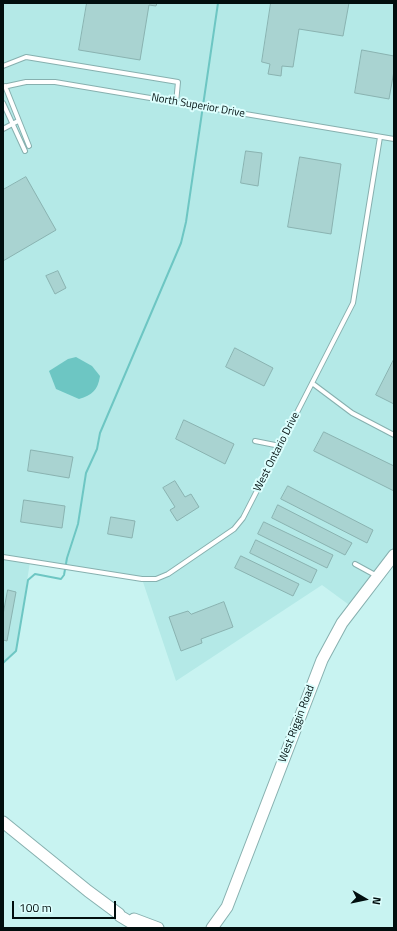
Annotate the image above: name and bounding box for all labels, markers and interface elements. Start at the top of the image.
street label: North Superior Drive [150,91,246,121]
street label: West Ontario Drive [251,410,303,494]
street label: West Riggin Road [276,684,318,764]
north arrow [345,879,385,919]
scale bar [14,893,118,919]
text: N [368,896,385,906]
text: 100 m [19,898,52,917]

